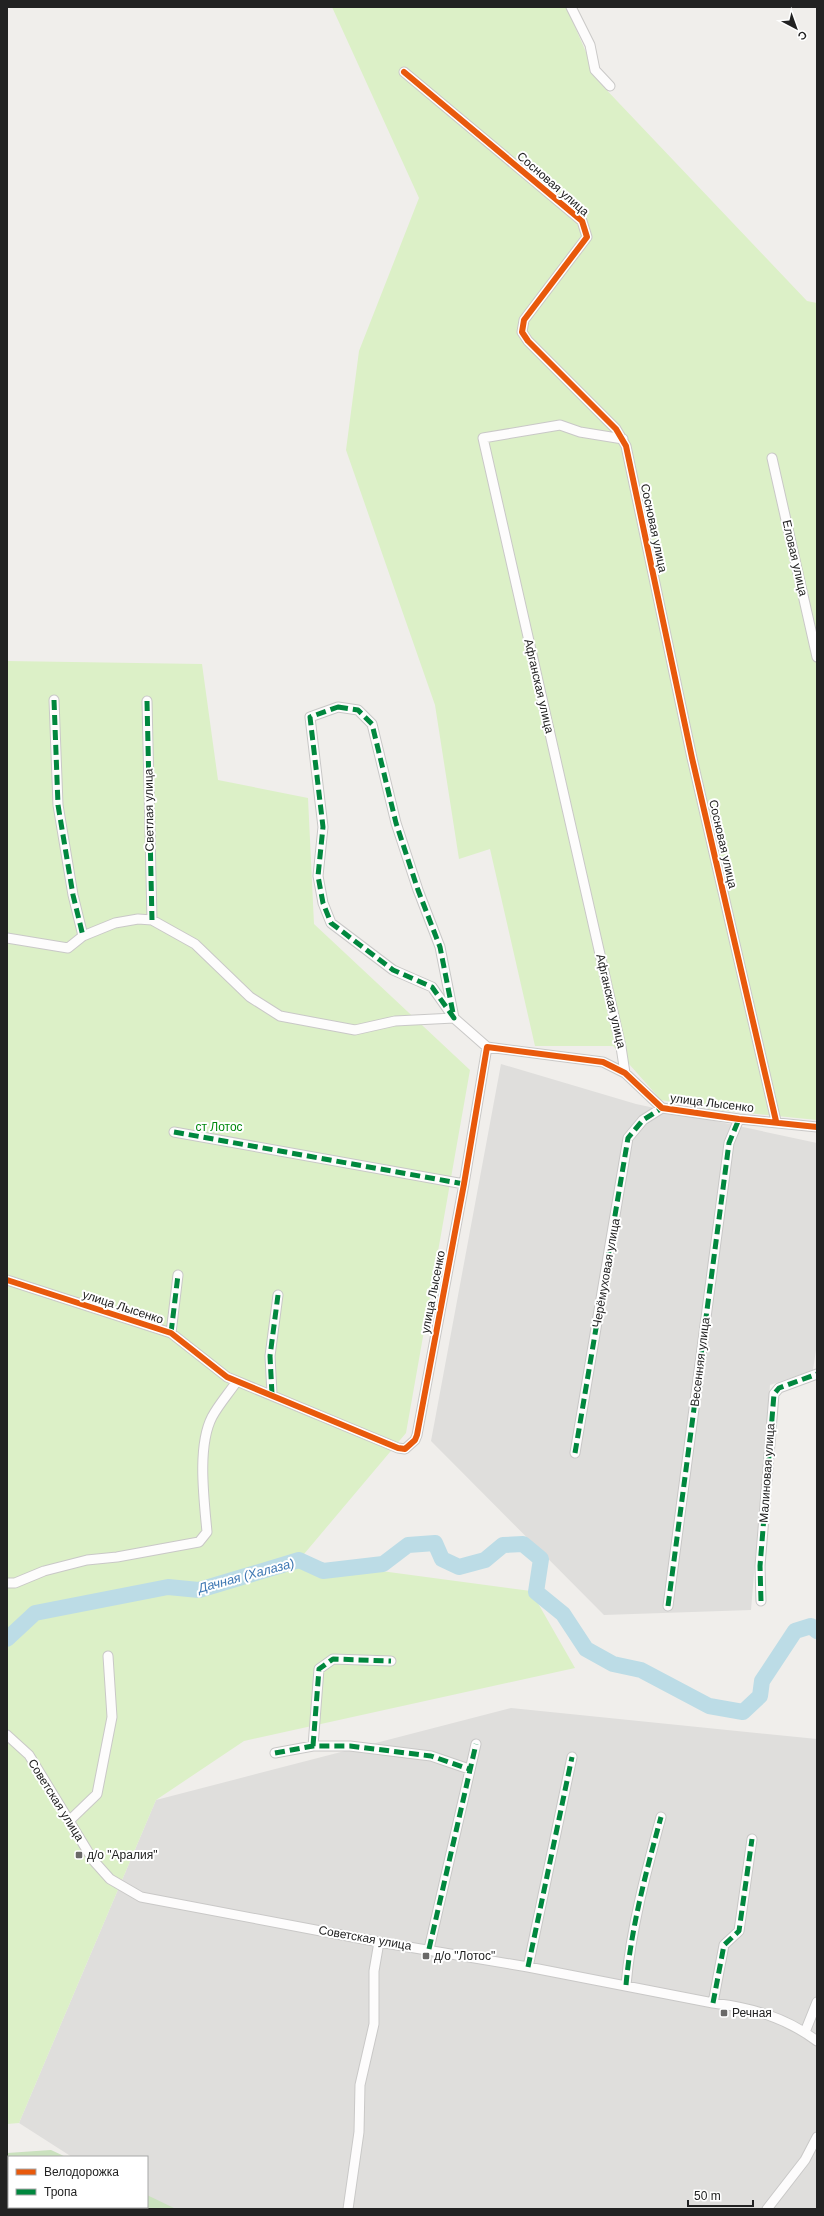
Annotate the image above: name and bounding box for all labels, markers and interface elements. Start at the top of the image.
north arrow [776,8,816,48]
text: С [796,28,809,43]
street label: Сосновая улица [514,149,592,219]
street label: Сосновая улица [638,482,670,574]
street label: Еловая улица [779,519,811,598]
street label: Афганская улица [521,637,557,735]
street label: Светлая улица [141,768,157,852]
street label: Сосновая улица [706,798,740,890]
street label: Афганская улица [593,952,629,1050]
street label: улица Лысенко [669,1091,755,1115]
park label: ст Лотос [195,1120,243,1134]
street label: Черёмуховая улица [589,1217,623,1329]
street label: улица Лысенко [418,1249,448,1335]
street label: улица Лысенко [81,1287,166,1327]
street label: Весенняя улица [688,1316,712,1407]
street label: Малиновая улица [757,1423,777,1523]
water label: Дачная (Халаза) [194,1555,296,1596]
street label: Советская улица [25,1756,87,1844]
place label: д/о "Аралия" [87,1848,157,1862]
marker: д/о "Аралия" [74,1850,84,1860]
street label: Советская улица [317,1923,413,1953]
place label: д/о "Лотос" [434,1949,495,1963]
marker: д/о "Лотос" [421,1951,431,1961]
place label: Речная [732,2006,772,2020]
marker: Речная [719,2008,729,2018]
legend [8,2156,148,2208]
text: Велодорожка [44,2165,119,2179]
scale bar [688,2182,753,2208]
text: Тропа [44,2185,78,2199]
text: 50 m [694,2189,721,2203]

